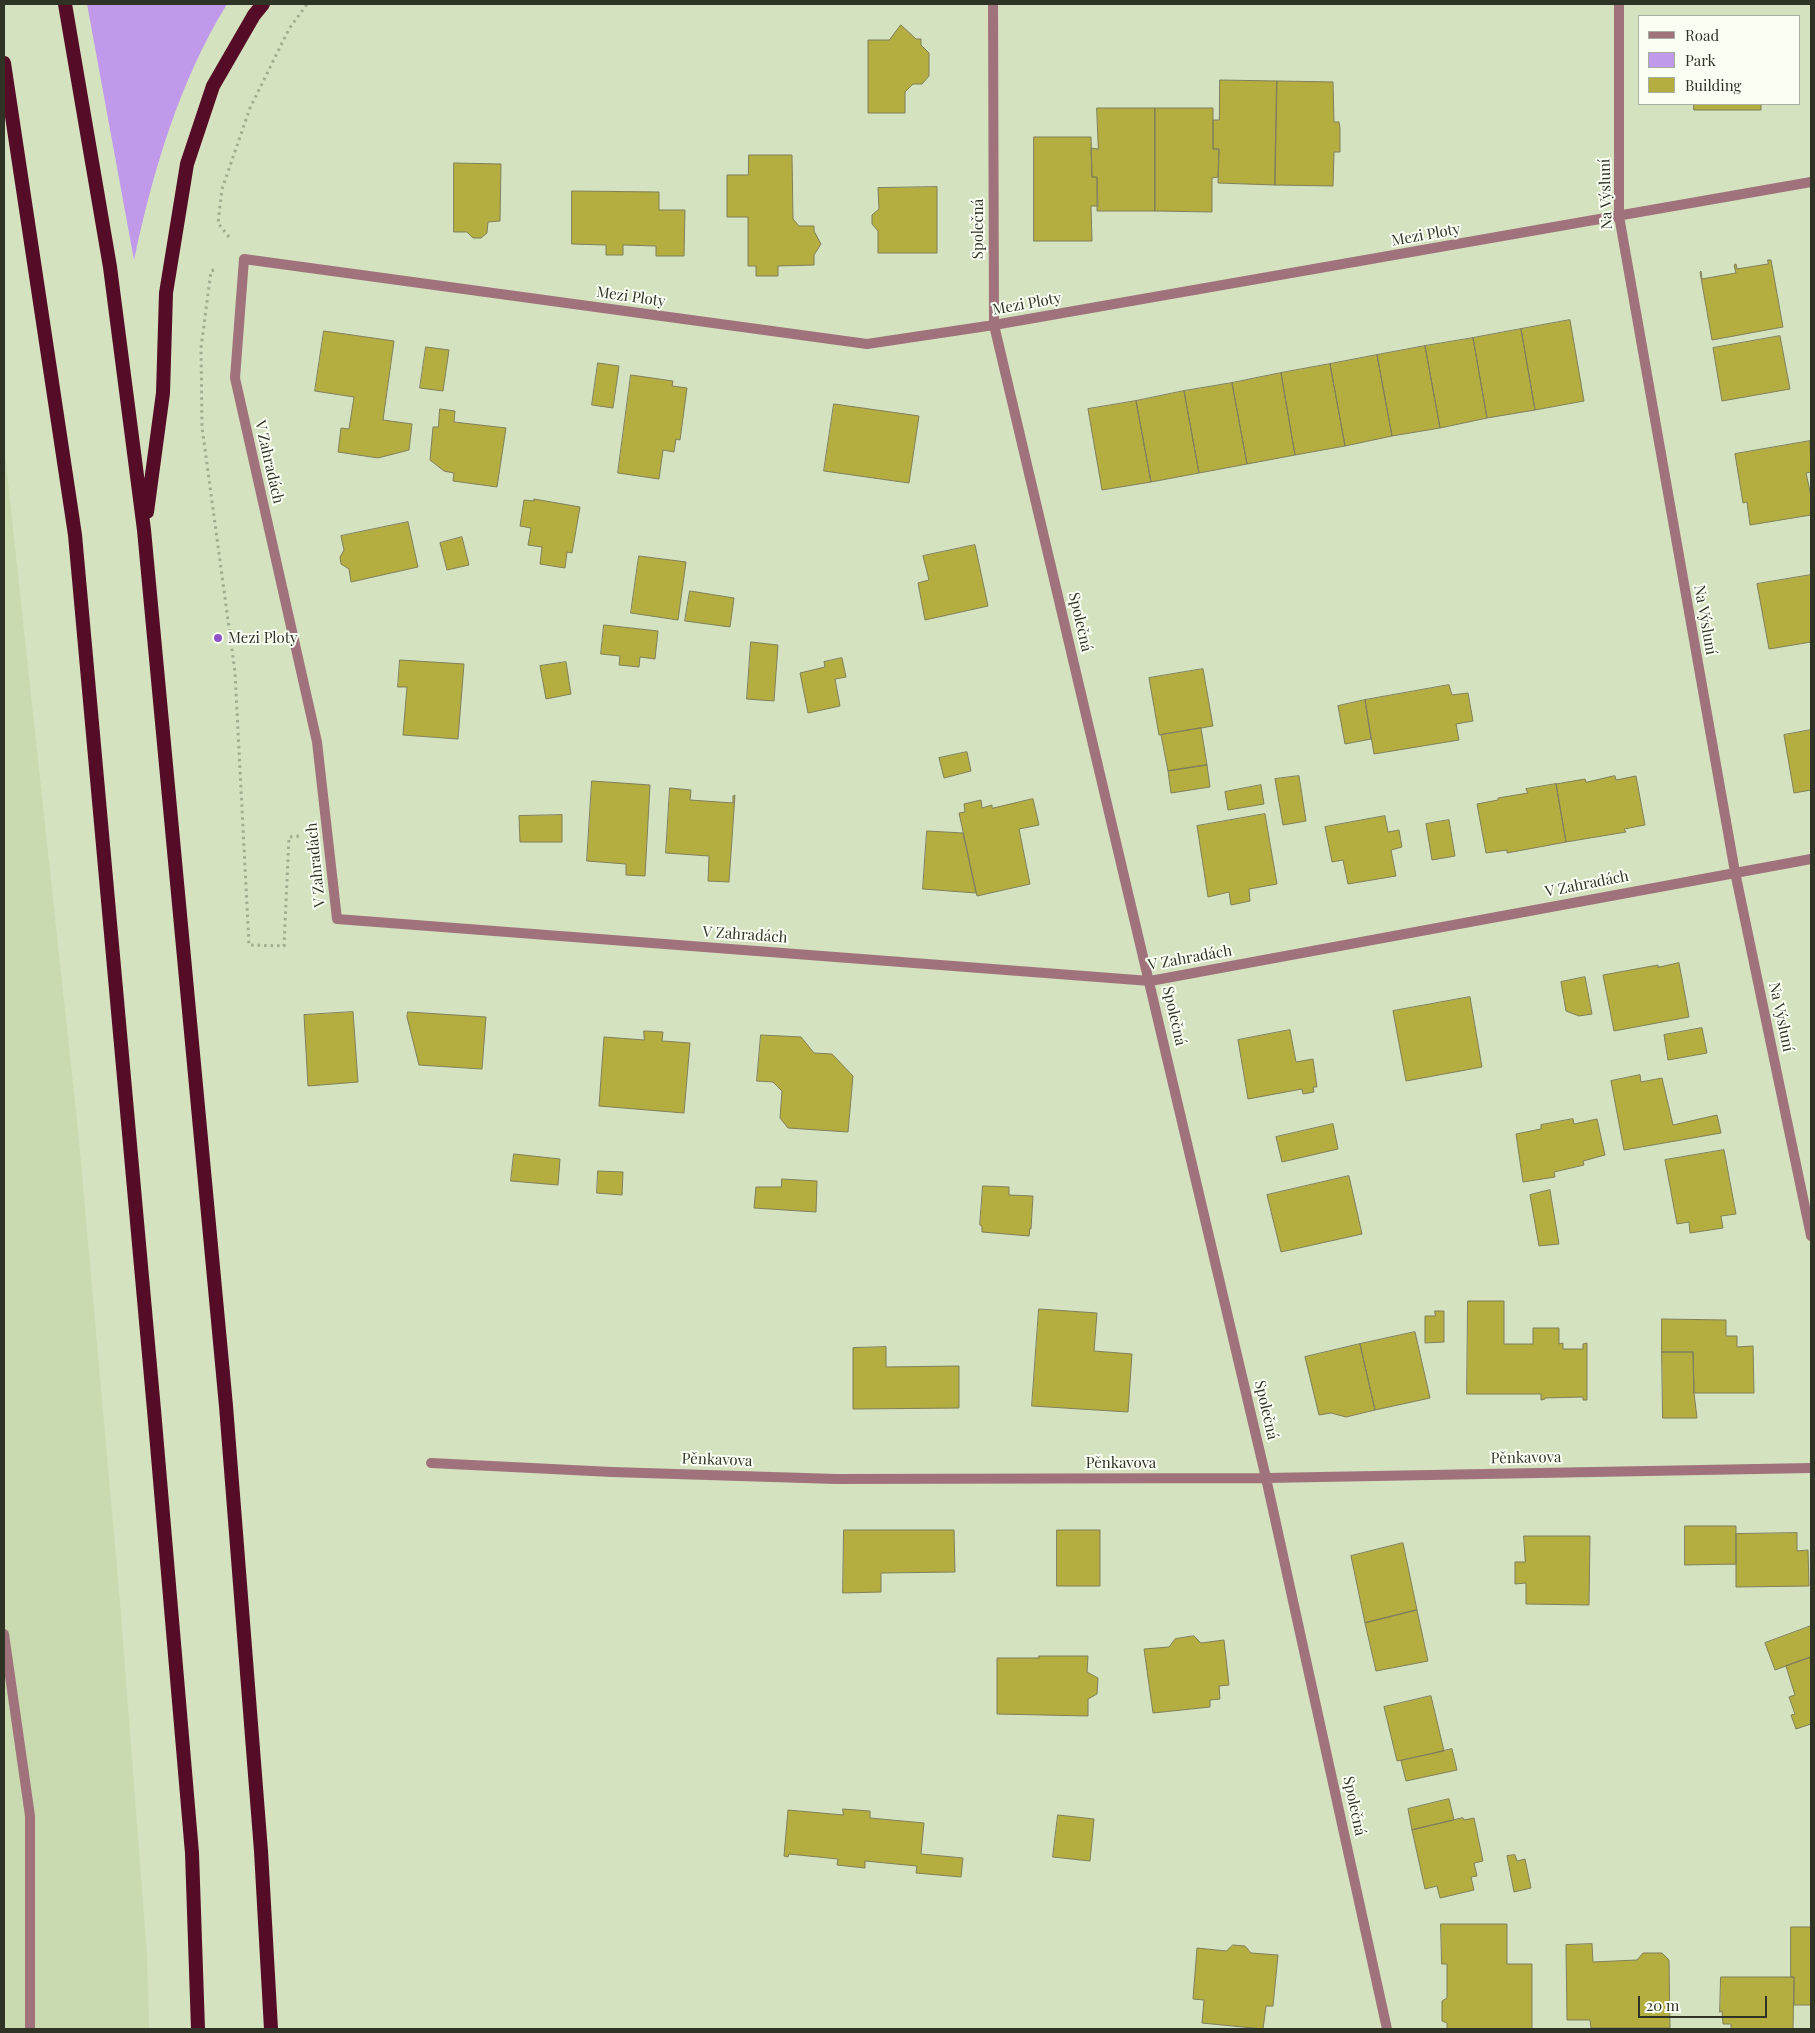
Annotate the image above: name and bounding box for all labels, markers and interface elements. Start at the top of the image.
legend [1638,15,1800,105]
text: Road [1685,25,1719,45]
text: Park [1685,50,1716,70]
text: Building [1685,75,1741,95]
street label: Na Výsluní [1596,158,1616,230]
street label: Společná [969,199,987,259]
street label: Mezi Ploty [1390,220,1462,250]
street label: Mezi Ploty [595,283,667,311]
street label: Mezi Ploty [991,289,1063,319]
street label: V Zahradách [251,419,287,505]
street label: Na Výsluní [1690,584,1720,656]
street label: Společná [1064,591,1096,653]
place label: Mezi Ploty [228,629,298,647]
marker: Mezi Ploty [212,632,224,644]
street label: V Zahradách [303,822,329,908]
street label: V Zahradách [1544,867,1630,901]
street label: V Zahradách [702,923,788,947]
street label: V Zahradách [1147,942,1233,974]
street label: Na Výsluní [1765,981,1797,1053]
street label: Společná [1158,985,1190,1047]
street label: Společná [1250,1379,1282,1441]
street label: Pěnkavova [1491,1448,1561,1468]
street label: Pěnkavova [681,1450,753,1470]
street label: Pěnkavova [1086,1454,1156,1472]
street label: Společná [1339,1775,1369,1837]
scale bar [1640,1986,1769,2018]
text: 20 m [1646,1995,1679,2015]

